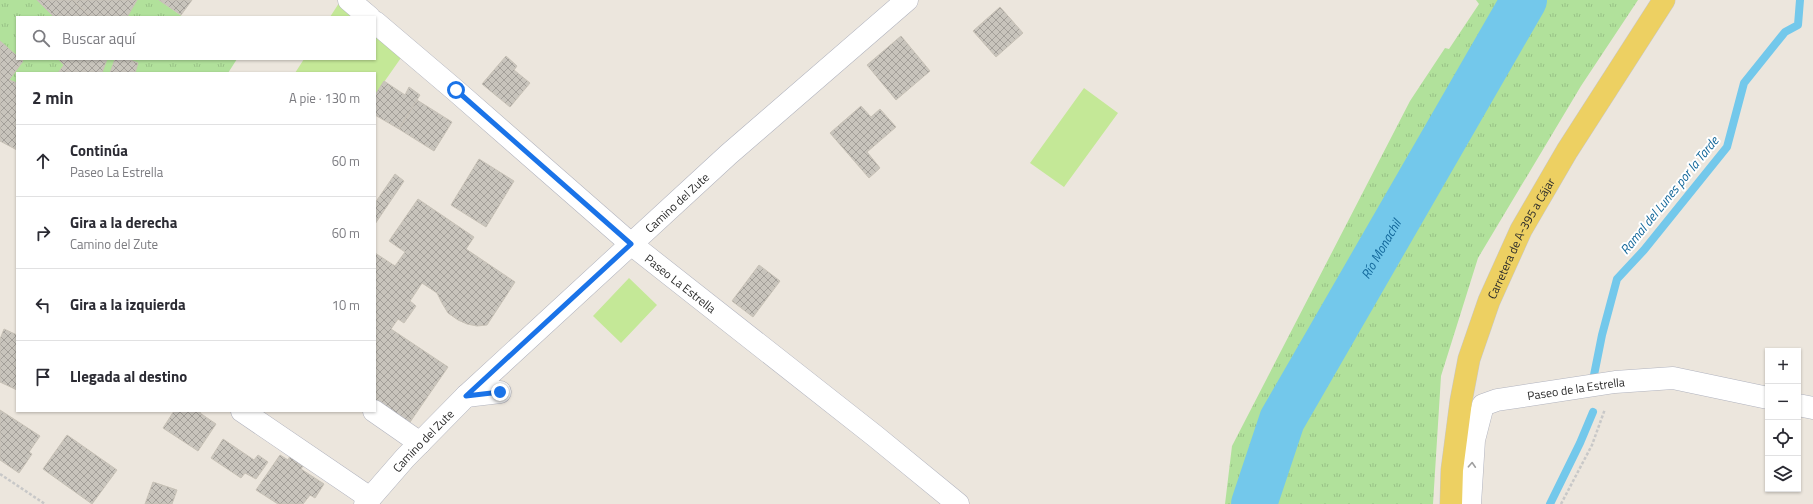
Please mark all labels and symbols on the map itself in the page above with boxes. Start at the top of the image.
route start [447,81,465,99]
water label: Ramal del Lunes por la Tarde [1615,131,1724,258]
street label: Camino del Zute [640,168,713,237]
street label: Carretera de A-395 a Cájar [1482,174,1559,302]
water label: Río Monachil [1355,213,1407,283]
street label: Paseo La Estrella [641,249,720,317]
street label: Paseo de la Estrella [1526,372,1625,405]
route end [491,383,509,401]
street label: Camino del Zute [388,404,458,476]
one-way arrow [1468,462,1477,468]

